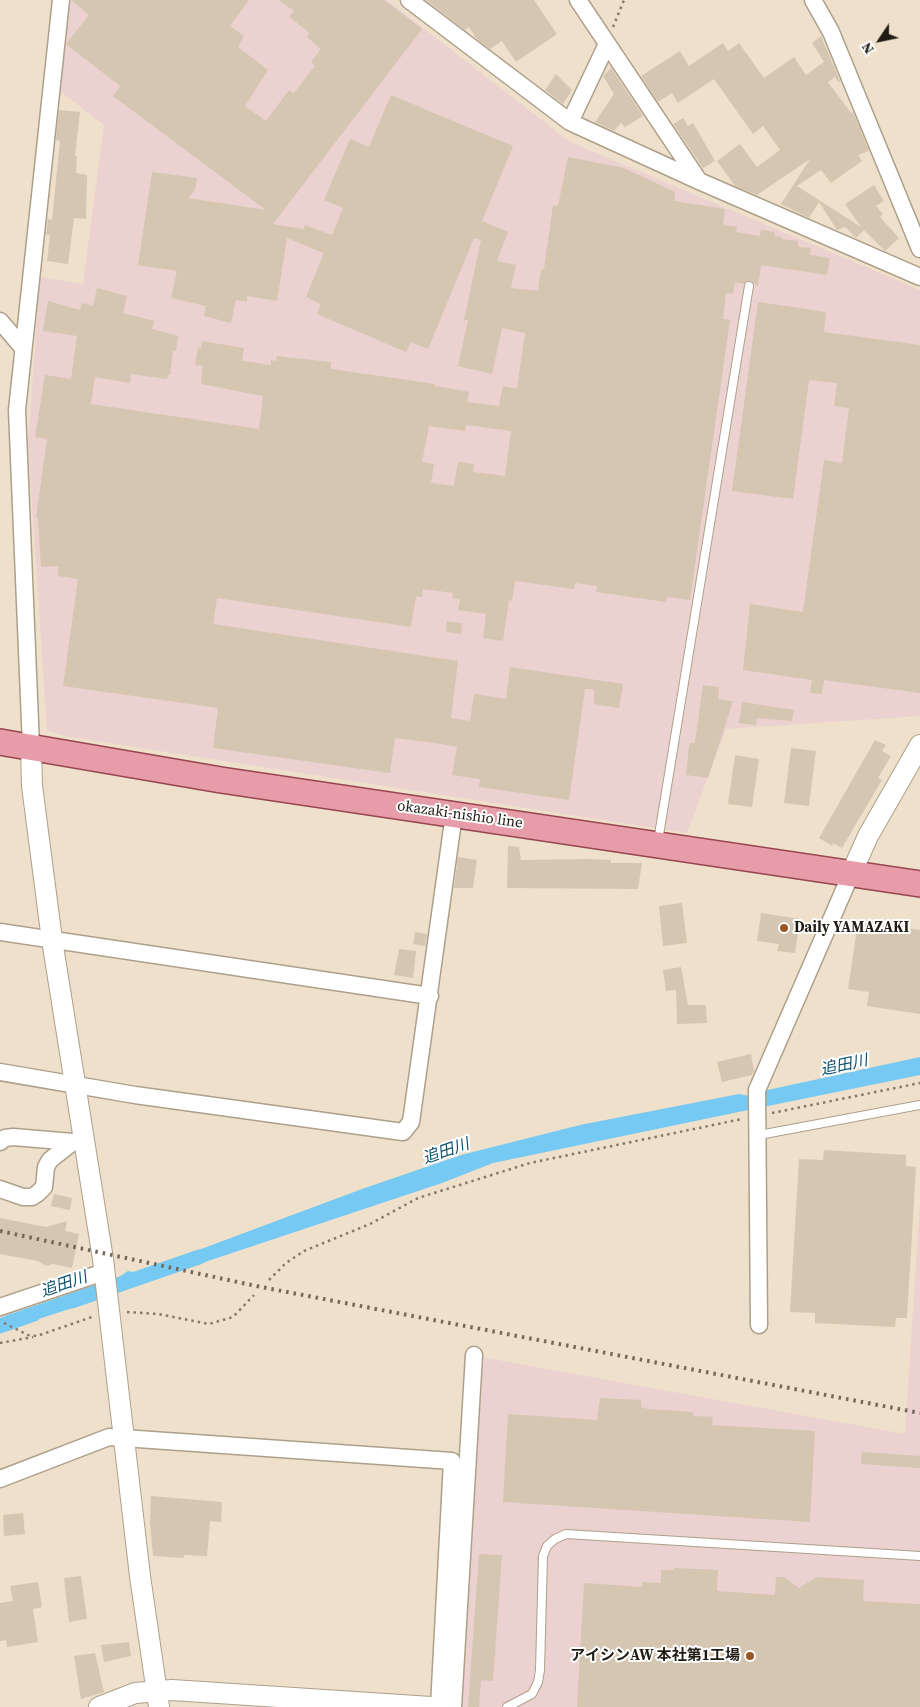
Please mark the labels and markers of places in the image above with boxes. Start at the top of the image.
place label: Daily YAMAZAKI [794,919,909,937]
marker: Daily YAMAZAKI [778,922,790,934]
place label: アイシンAW 本社第1工場 [570,1647,740,1665]
marker: アイシンAW 本社第1工場 [744,1650,756,1662]

